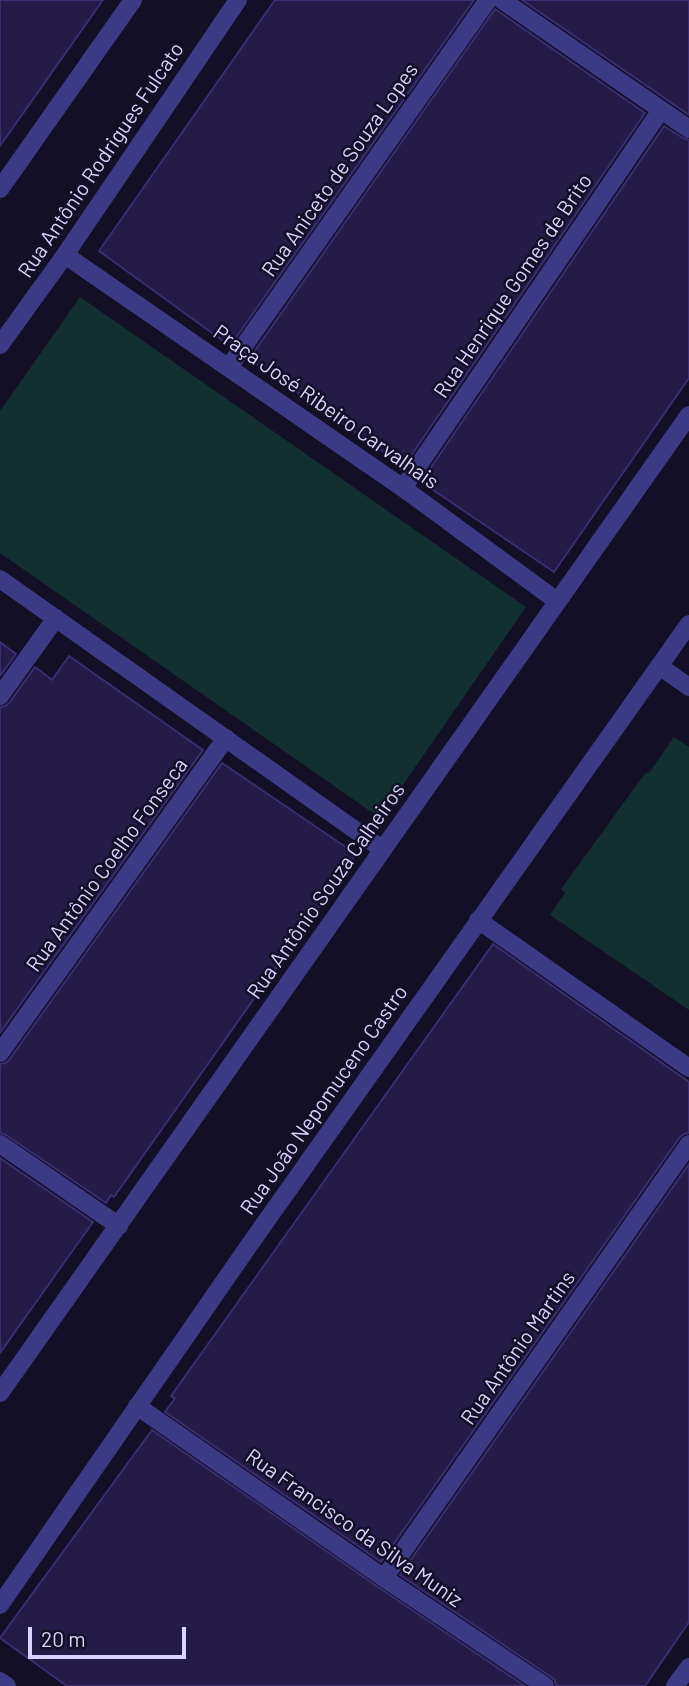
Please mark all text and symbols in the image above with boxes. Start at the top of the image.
street label: Rua Antônio Rodrigues Fulcato [13,37,189,283]
street label: Rua Aniceto de Souza Lopes [256,58,424,282]
street label: Rua Henrique Gomes de Brito [428,169,598,403]
street label: Praça José Ribeiro Carvalhais [208,319,444,495]
street label: Rua Antônio Coelho Fonseca [21,753,193,977]
street label: Rua Antônio Souza Calheiros [242,778,410,1004]
street label: Rua João Nepomuceno Castro [235,980,413,1220]
street label: Rua Antônio Martins [455,1266,581,1430]
street label: Rua Francisco da Silva Muniz [241,1443,467,1613]
scale bar [32,1612,189,1656]
text: 20 m [41,1626,86,1651]

